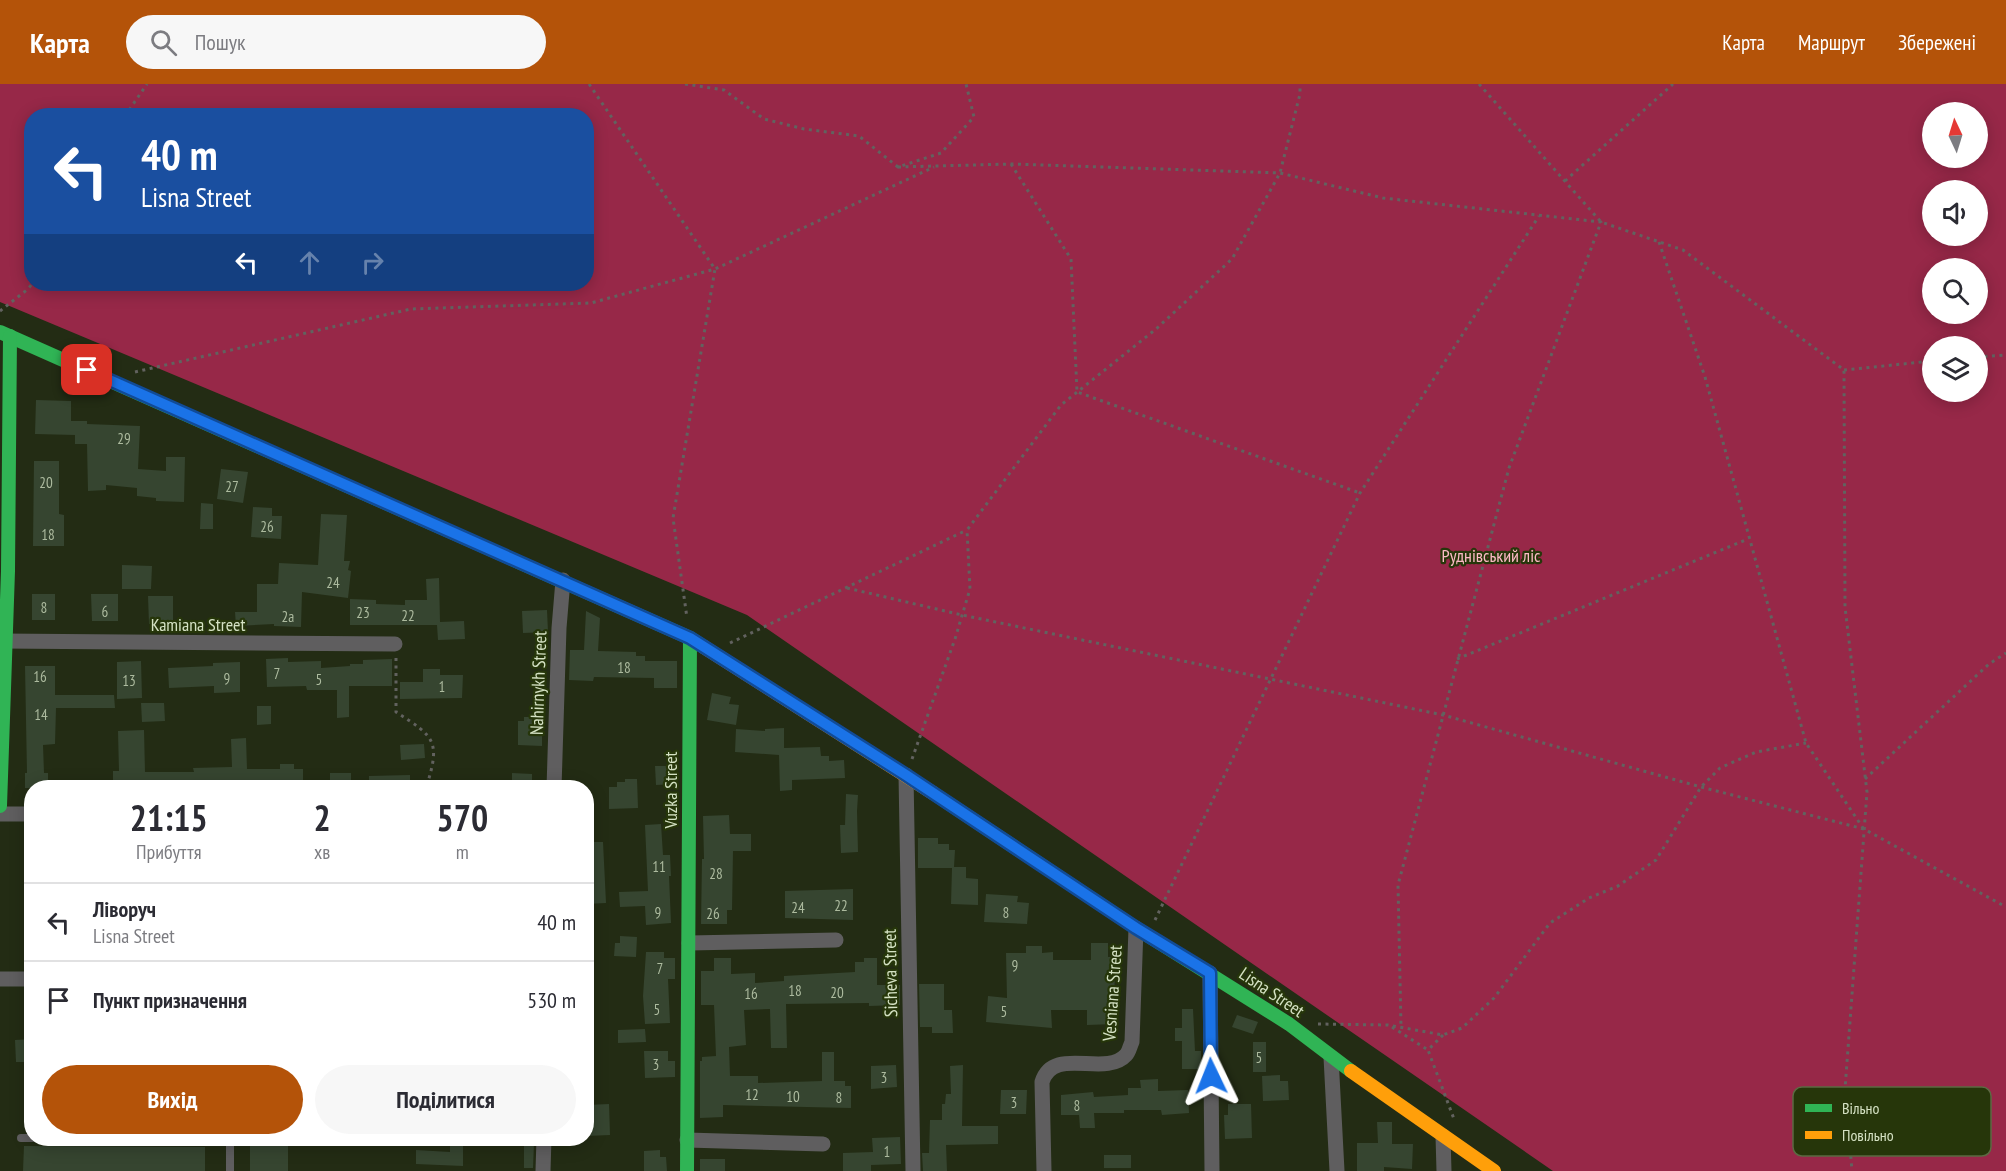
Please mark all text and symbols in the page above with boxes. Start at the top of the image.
search box [126,15,546,69]
text: Карта [30,24,90,61]
icon: search [147,26,180,59]
text: Пошук [195,28,246,56]
text: Карта [1722,29,1765,56]
text: Маршрут [1798,29,1865,56]
text: Збережені [1898,29,1976,56]
north arrow [1922,102,1988,168]
map controls [1922,102,1988,402]
text: 40 m [141,127,218,182]
icon: left [42,132,120,210]
text: Lisna Street [141,180,251,214]
button: sound [1922,180,1988,246]
icon: left [230,246,263,279]
icon: ahead [293,246,326,279]
icon: right [356,246,389,279]
button: search [1922,258,1988,324]
button: layers [1922,336,1988,402]
pin [61,344,112,395]
icon: arrive [70,353,103,386]
house number: 29 [117,429,131,448]
house number: 20 [39,473,53,492]
house number: 27 [225,477,239,496]
house number: 26 [260,517,274,536]
house number: 18 [41,525,55,544]
park label: Руднівський ліс [1442,544,1541,567]
house number: 24 [326,573,340,592]
house number: 8 [41,598,47,617]
house number: 6 [102,602,109,621]
house number: 23 [356,603,370,622]
house number: 22 [401,606,415,625]
house number: 2а [282,607,294,626]
street label: Kamiana Street [151,613,245,636]
street label: Nahirnykh Street [525,630,551,736]
house number: 18 [617,658,631,677]
house number: 7 [274,664,280,683]
house number: 16 [33,667,47,686]
house number: 9 [224,669,230,688]
house number: 5 [316,670,322,689]
house number: 13 [122,671,136,690]
house number: 1 [439,677,445,696]
house number: 14 [34,705,48,724]
street label: Vuzka Street [659,751,682,830]
text: 21:15 [130,794,208,841]
text: 2 [314,794,331,841]
text: 570 [437,794,488,841]
text: Прибуття [136,839,201,865]
text: хв [314,839,330,865]
text: m [456,839,469,865]
house number: 11 [652,857,666,876]
house number: 28 [709,864,723,883]
text: Ліворуч [93,895,156,923]
house number: 22 [834,896,848,915]
house number: 24 [791,898,805,917]
house number: 9 [655,903,661,922]
house number: 8 [1003,903,1009,922]
house number: 26 [706,904,720,923]
icon: left [42,906,75,939]
text: 40 m [537,908,576,936]
text: Lisna Street [93,923,175,949]
street label: Sicheva Street [878,929,902,1017]
street label: Vesniana Street [1097,944,1127,1043]
house number: 9 [1012,956,1018,975]
house number: 7 [657,959,663,978]
street label: Lisna Street [1235,962,1309,1022]
house number: 18 [788,981,802,1000]
house number: 20 [830,983,844,1002]
icon: arrive [42,984,75,1017]
house number: 16 [744,984,758,1003]
text: Пункт призначення [93,986,247,1014]
text: 530 m [527,986,576,1014]
house number: 5 [654,1000,660,1019]
house number: 5 [1001,1002,1007,1021]
position arrow [1179,1044,1243,1108]
house number: 5 [1256,1048,1262,1067]
house number: 3 [653,1055,659,1074]
button: Вихід [42,1065,303,1134]
button: Поділитися [315,1065,576,1134]
house number: 3 [881,1068,887,1087]
house number: 12 [745,1085,759,1104]
house number: 10 [786,1087,800,1106]
legend [1793,1087,1991,1156]
house number: 8 [836,1088,842,1107]
house number: 3 [1011,1093,1017,1112]
house number: 8 [1074,1096,1080,1115]
text: Вільно [1842,1098,1879,1118]
text: Повільно [1842,1125,1894,1145]
house number: 1 [884,1142,890,1161]

